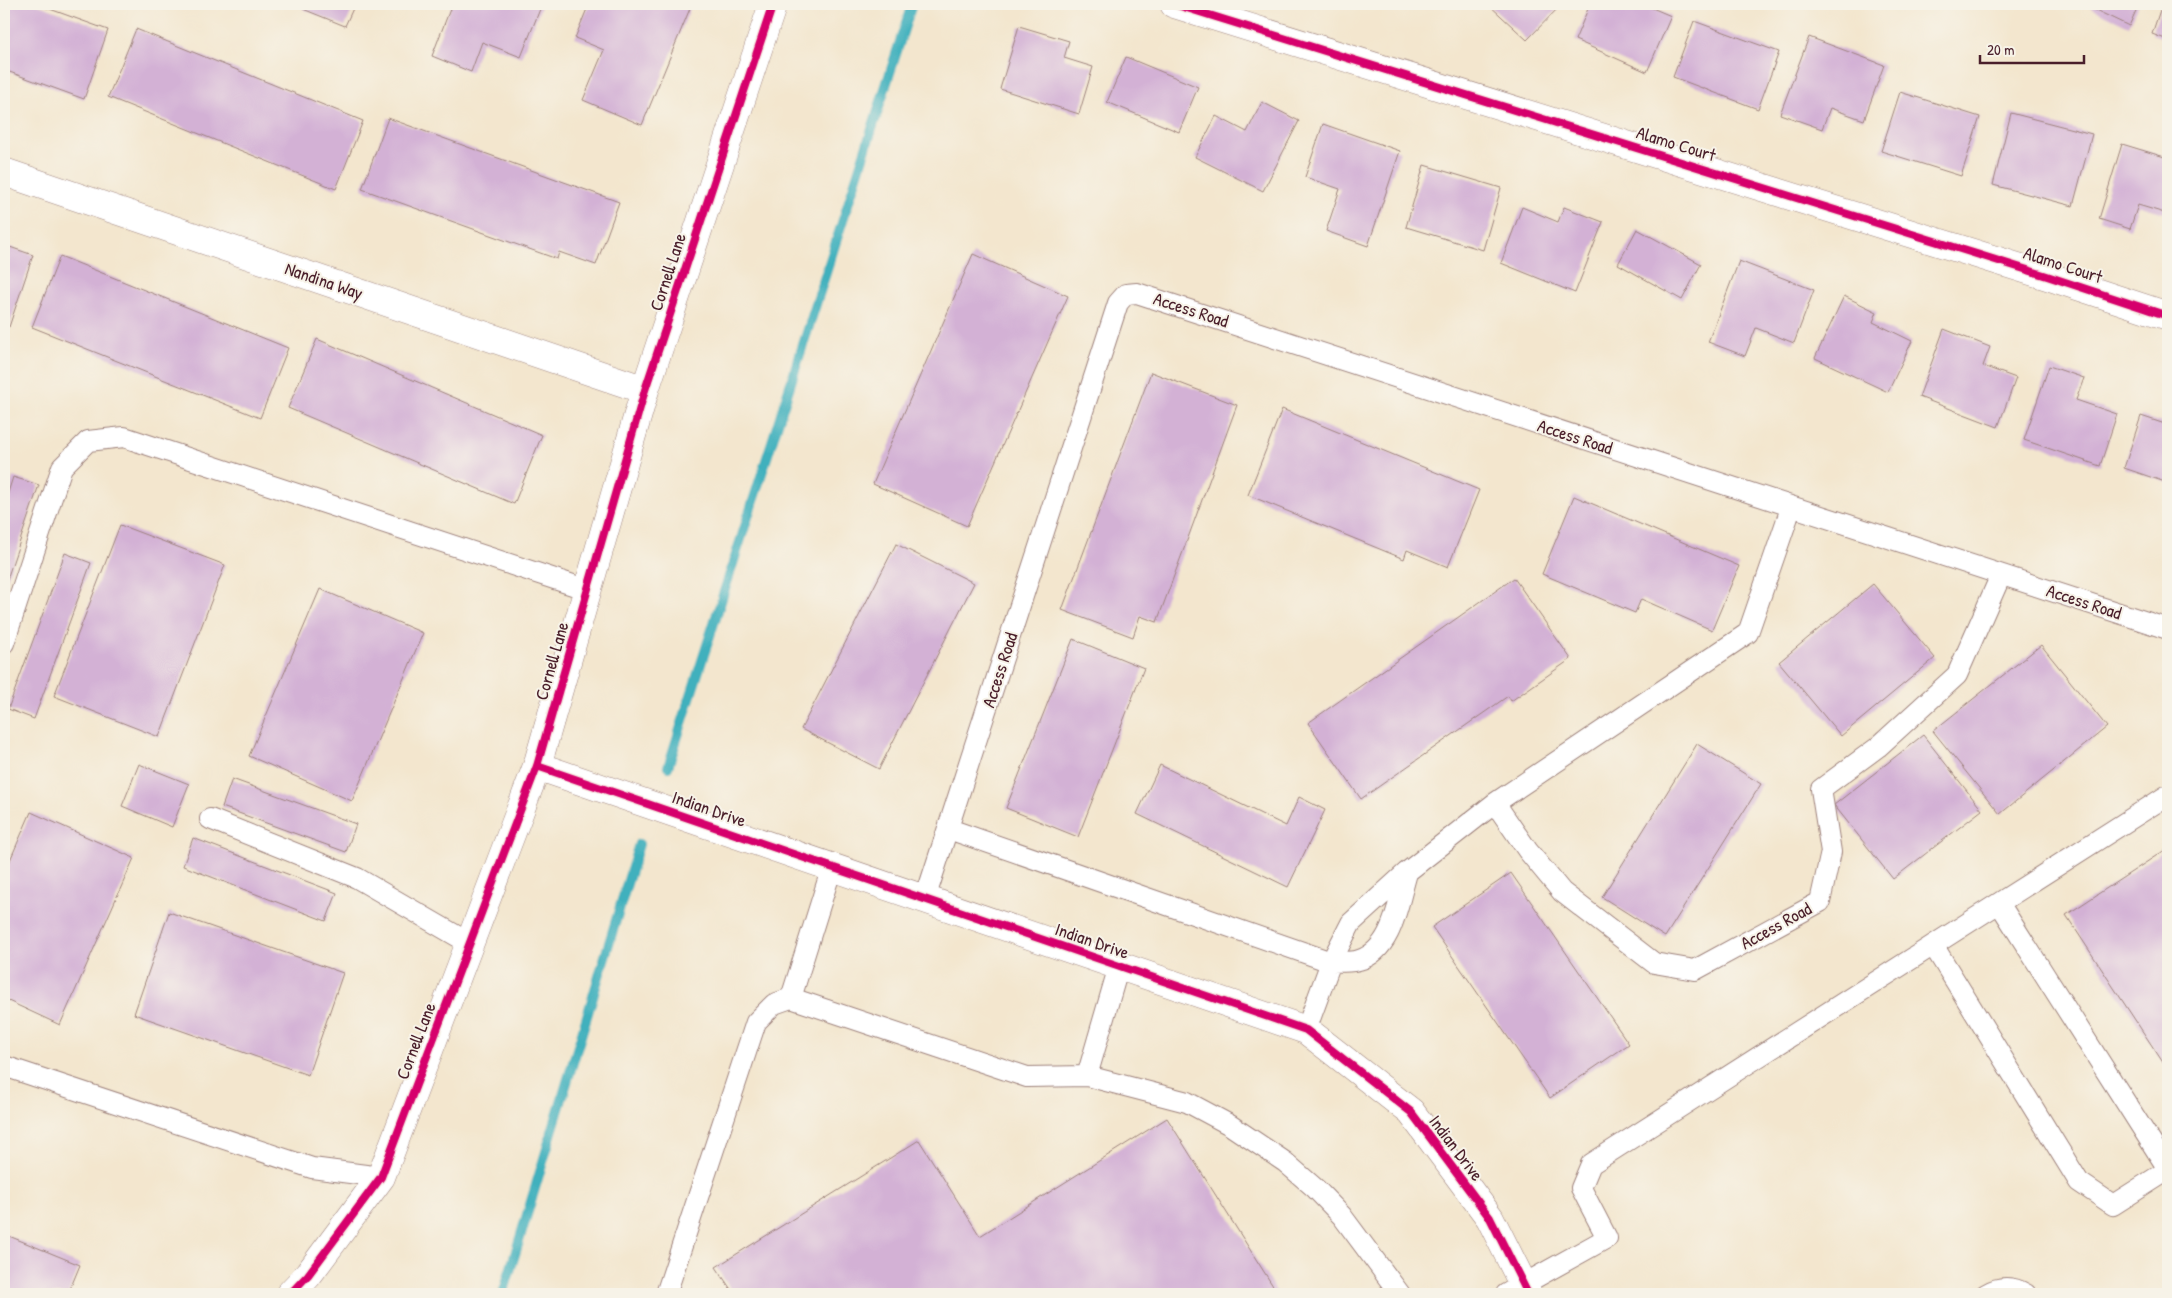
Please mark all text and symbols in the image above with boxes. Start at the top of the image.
scale bar [1980,32,2083,64]
text: 20 m [1987,39,2014,60]
street label: Alamo Court [1633,120,1720,168]
street label: Cornell Lane [643,230,692,314]
street label: Alamo Court [2020,240,2107,289]
street label: Nandina Way [282,256,367,306]
street label: Access Road [1150,286,1232,333]
street label: Access Road [1534,413,1616,460]
street label: Access Road [2043,578,2125,625]
street label: Cornell Lane [528,619,575,703]
street label: Access Road [976,629,1023,711]
street label: Indian Drive [669,784,749,833]
street label: Access Road [1736,896,1816,955]
street label: Indian Drive [1052,916,1132,965]
street label: Cornell Lane [389,999,442,1083]
street label: Indian Drive [1423,1110,1489,1186]

